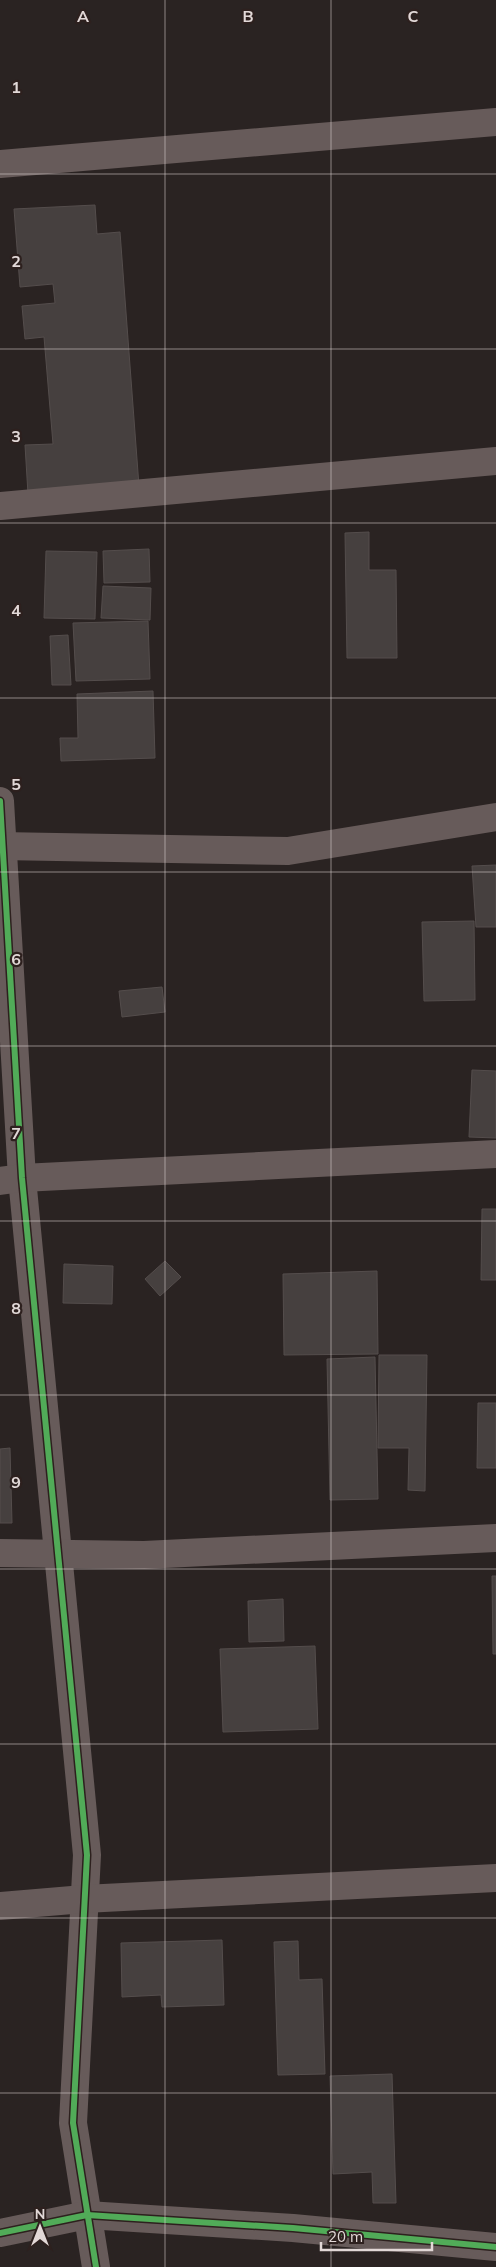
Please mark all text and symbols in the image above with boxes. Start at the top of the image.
text: A [77,6,89,26]
text: B [242,6,254,26]
text: C [408,6,419,26]
text: 1 [11,77,21,97]
text: 2 [11,251,21,271]
text: 3 [11,426,21,446]
text: 4 [11,600,21,620]
text: 5 [11,774,21,794]
text: 6 [11,949,21,969]
text: 7 [11,1123,21,1143]
text: 8 [11,1298,21,1318]
text: 9 [11,1472,21,1492]
north arrow [15,2202,65,2252]
text: N [35,2205,45,2223]
scale bar [321,2220,432,2252]
text: 20 m [328,2227,363,2246]

